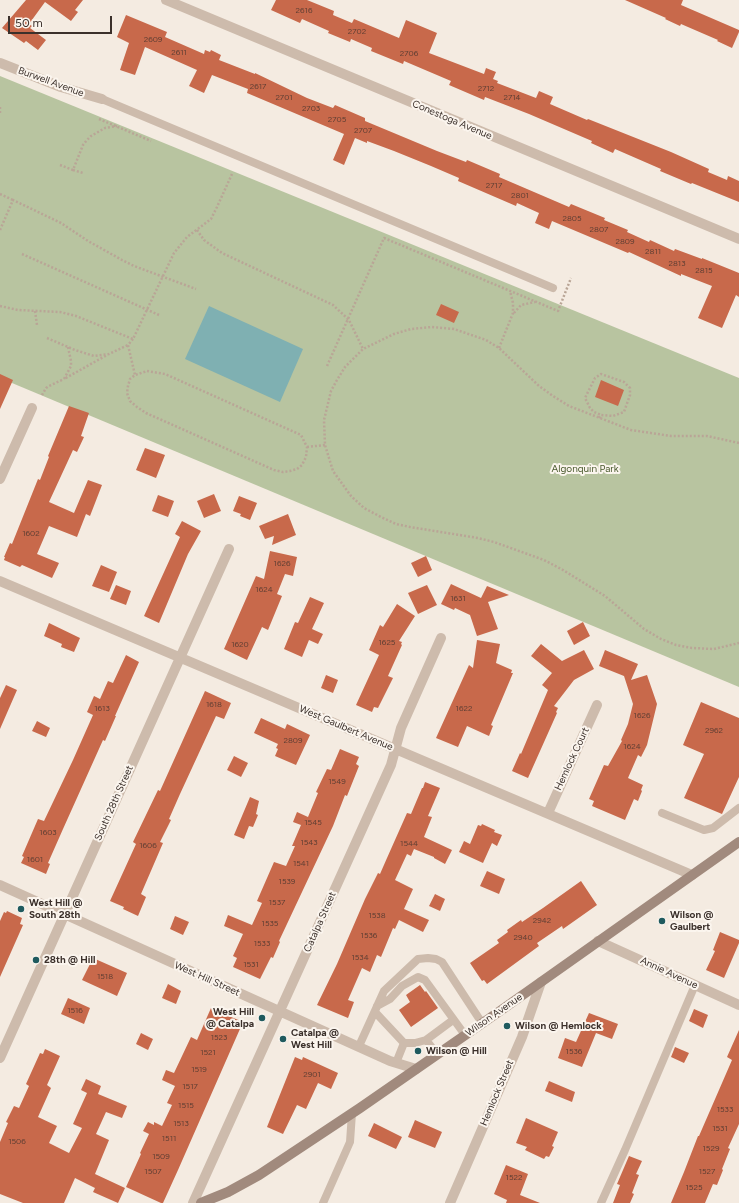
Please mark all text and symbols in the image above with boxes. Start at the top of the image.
house number: 2616 [296,6,312,16]
scale bar [10,8,114,34]
text: 50 m [15,16,43,30]
house number: 2702 [348,27,366,37]
house number: 2609 [144,35,162,45]
house number: 2611 [171,48,187,58]
house number: 2706 [400,49,418,59]
street label: Burwell Avenue [17,65,85,99]
house number: 2617 [250,82,266,92]
house number: 2712 [478,84,494,94]
house number: 2701 [275,93,293,103]
house number: 2714 [503,93,521,103]
street label: Conestoga Avenue [410,98,494,142]
house number: 2703 [302,104,320,114]
house number: 2705 [328,115,346,125]
house number: 2707 [354,126,372,136]
house number: 2717 [486,181,502,191]
house number: 2801 [511,191,529,201]
house number: 2805 [562,214,582,224]
house number: 2807 [590,225,608,235]
house number: 2809 [615,237,635,247]
house number: 2811 [645,247,661,257]
house number: 2813 [668,259,686,269]
house number: 2815 [695,266,713,276]
park label: Algonquin Park [552,463,618,475]
house number: 1602 [22,529,40,539]
house number: 1626 [274,559,290,569]
house number: 1624 [255,585,273,595]
house number: 1631 [450,594,466,604]
house number: 1625 [379,638,395,648]
house number: 1620 [231,640,249,650]
house number: 1618 [206,700,222,710]
street label: West Gaulbert Avenue [297,703,395,753]
house number: 1613 [94,704,110,714]
house number: 1622 [456,704,472,714]
house number: 1626 [634,711,650,721]
street label: Hemlock Court [552,726,592,792]
house number: 2962 [705,726,723,736]
house number: 2809 [283,736,303,746]
house number: 1624 [623,742,641,752]
street label: South 28th Street [92,764,136,842]
house number: 1549 [328,777,346,787]
house number: 1545 [304,818,322,828]
house number: 1603 [39,828,57,838]
house number: 1543 [300,838,318,848]
house number: 1544 [400,839,418,849]
house number: 1606 [139,841,157,851]
house number: 1601 [27,855,43,865]
house number: 1541 [293,859,309,869]
house number: 1539 [279,877,295,887]
street label: Catalpa Street [301,890,339,954]
place label: West Hill @ South 28th [29,897,82,920]
house number: 1537 [269,898,285,908]
marker: West Hill @ South 28th [16,904,26,914]
place label: Wilson @ Gaulbert [670,909,713,932]
house number: 1538 [368,911,386,921]
house number: 2942 [533,916,551,926]
marker: Wilson @ Gaulbert [657,916,667,926]
house number: 1535 [262,919,278,929]
house number: 1536 [361,931,377,941]
house number: 2940 [513,933,533,943]
house number: 1533 [254,939,270,949]
house number: 1534 [351,953,369,963]
place label: 28th @ Hill [44,954,95,966]
street label: Annie Avenue [638,954,700,992]
marker: 28th @ Hill [31,955,41,965]
street label: West Hill Street [172,959,242,999]
house number: 1531 [243,960,259,970]
house number: 1518 [97,972,113,982]
street label: Wilson Avenue [463,991,525,1039]
house number: 1516 [67,1006,83,1016]
place label: West Hill @ Catalpa [206,1006,254,1030]
marker: West Hill @ Catalpa [257,1013,267,1023]
place label: Wilson @ Hemlock [515,1020,602,1032]
marker: Wilson @ Hemlock [502,1021,512,1031]
place label: Catalpa @ West Hill [291,1027,339,1050]
house number: 1523 [211,1033,227,1043]
marker: Catalpa @ West Hill [278,1034,288,1044]
place label: Wilson @ Hill [426,1045,487,1057]
marker: Wilson @ Hill [413,1046,423,1056]
house number: 1536 [566,1047,582,1057]
house number: 1521 [200,1048,216,1058]
street label: Hemlock Street [478,1058,516,1128]
house number: 1519 [191,1065,207,1075]
house number: 2901 [303,1070,321,1080]
house number: 1517 [182,1082,198,1092]
house number: 1515 [178,1101,194,1111]
house number: 1533 [717,1105,733,1115]
house number: 1513 [173,1119,189,1129]
house number: 1531 [712,1124,728,1134]
house number: 1511 [162,1134,176,1144]
house number: 1506 [8,1137,26,1147]
house number: 1529 [703,1144,719,1154]
house number: 1509 [152,1152,170,1162]
house number: 1507 [144,1167,162,1177]
house number: 1527 [699,1167,715,1177]
house number: 1522 [506,1173,522,1183]
house number: 1525 [686,1183,702,1193]

